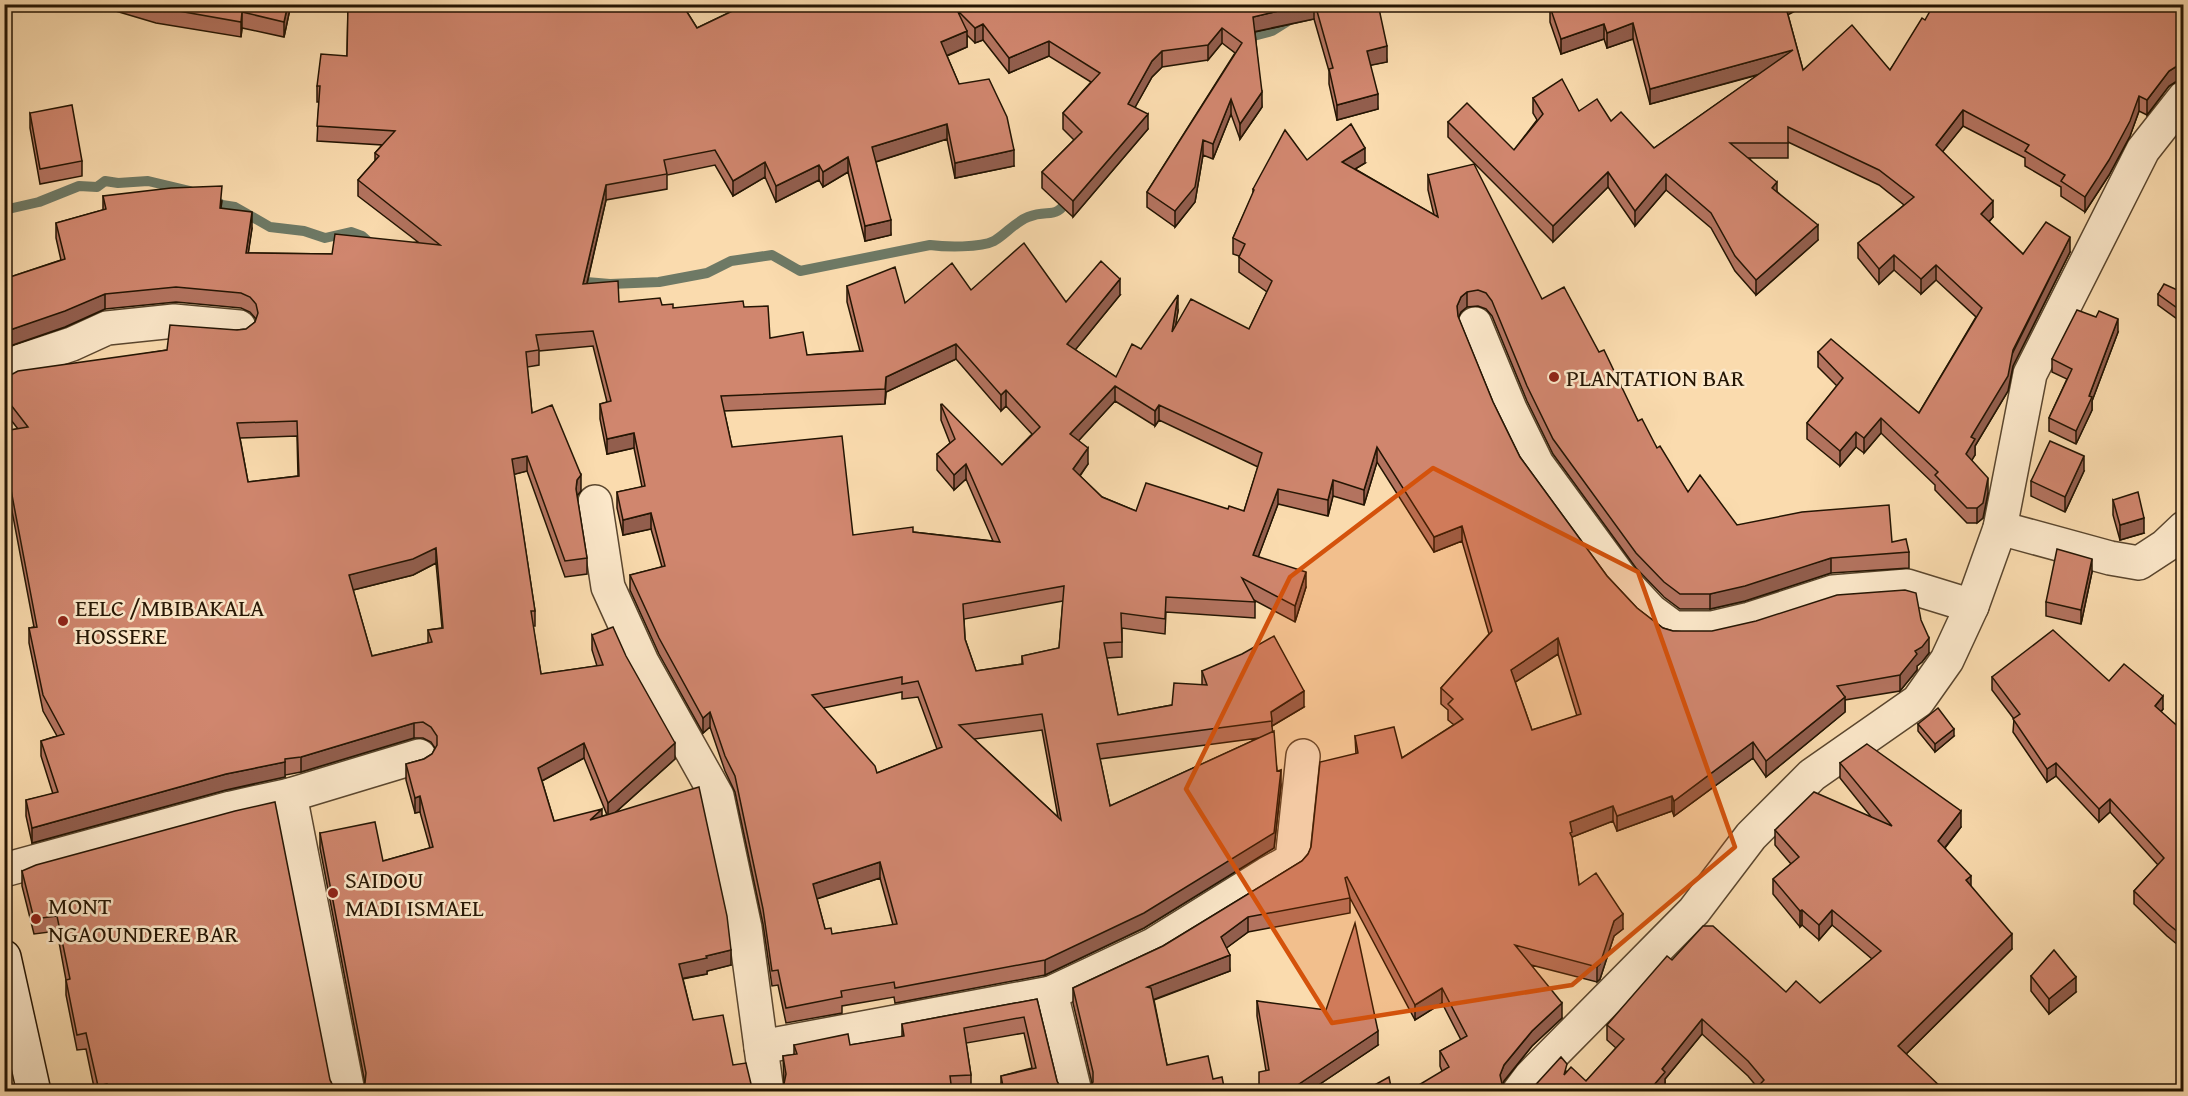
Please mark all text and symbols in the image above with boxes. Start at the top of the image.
place label: PLANTATION BAR [1566,360,1745,395]
marker: PLANTATION BAR [1547,370,1561,384]
place label: EELC /MBIBAKALA HOSSERE [75,590,265,653]
marker: EELC /MBIBAKALA HOSSERE [56,614,70,628]
place label: SAIDOU MADI ISMAEL [345,862,484,925]
marker: SAIDOU MADI ISMAEL [326,886,340,900]
place label: MONT NGAOUNDERE BAR [48,888,238,951]
marker: MONT NGAOUNDERE BAR [29,912,43,926]

